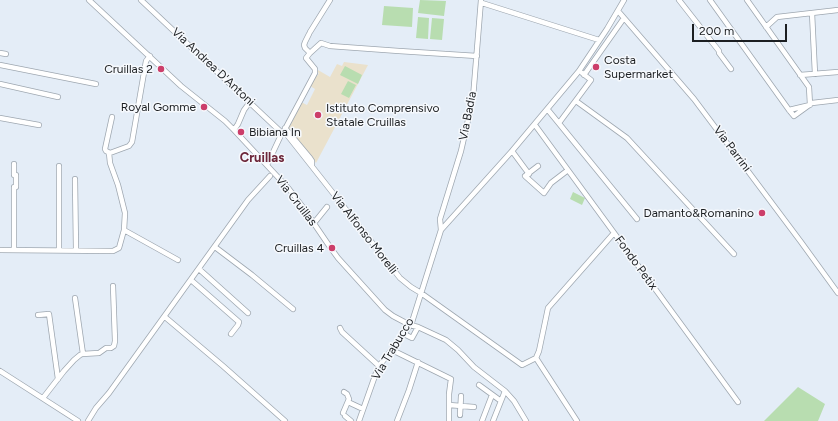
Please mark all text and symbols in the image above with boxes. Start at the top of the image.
scale bar [694,16,789,42]
text: 200 m [699,24,734,38]
street label: Via Andrea D'Antoni [169,25,257,109]
place label: Costa Supermarket [604,53,673,81]
place label: Cruillas 2 [104,62,153,76]
marker: Costa Supermarket [591,62,601,72]
marker: Cruillas 2 [156,64,166,74]
street label: Via Badia [456,90,480,142]
place label: Royal Gomme [121,100,196,114]
place label: Istituto Comprensivo Statale Cruillas [326,101,439,129]
marker: Royal Gomme [199,102,209,112]
marker: Istituto Comprensivo Statale Cruillas [313,110,323,120]
street label: Via Parrini [710,123,754,175]
place label: Bibiana In [249,125,301,139]
marker: Bibiana In [236,127,246,137]
district label: Cruillas [240,150,284,166]
street label: Via Cruillas [272,173,320,229]
street label: Via Alfonso Morelli [327,189,401,277]
place label: Damanto&Romanino [643,206,754,220]
marker: Damanto&Romanino [757,208,767,218]
street label: Fondo Petix [612,233,660,293]
place label: Cruillas 4 [274,241,324,255]
marker: Cruillas 4 [327,243,337,253]
street label: Via Trabucco [369,315,417,383]

